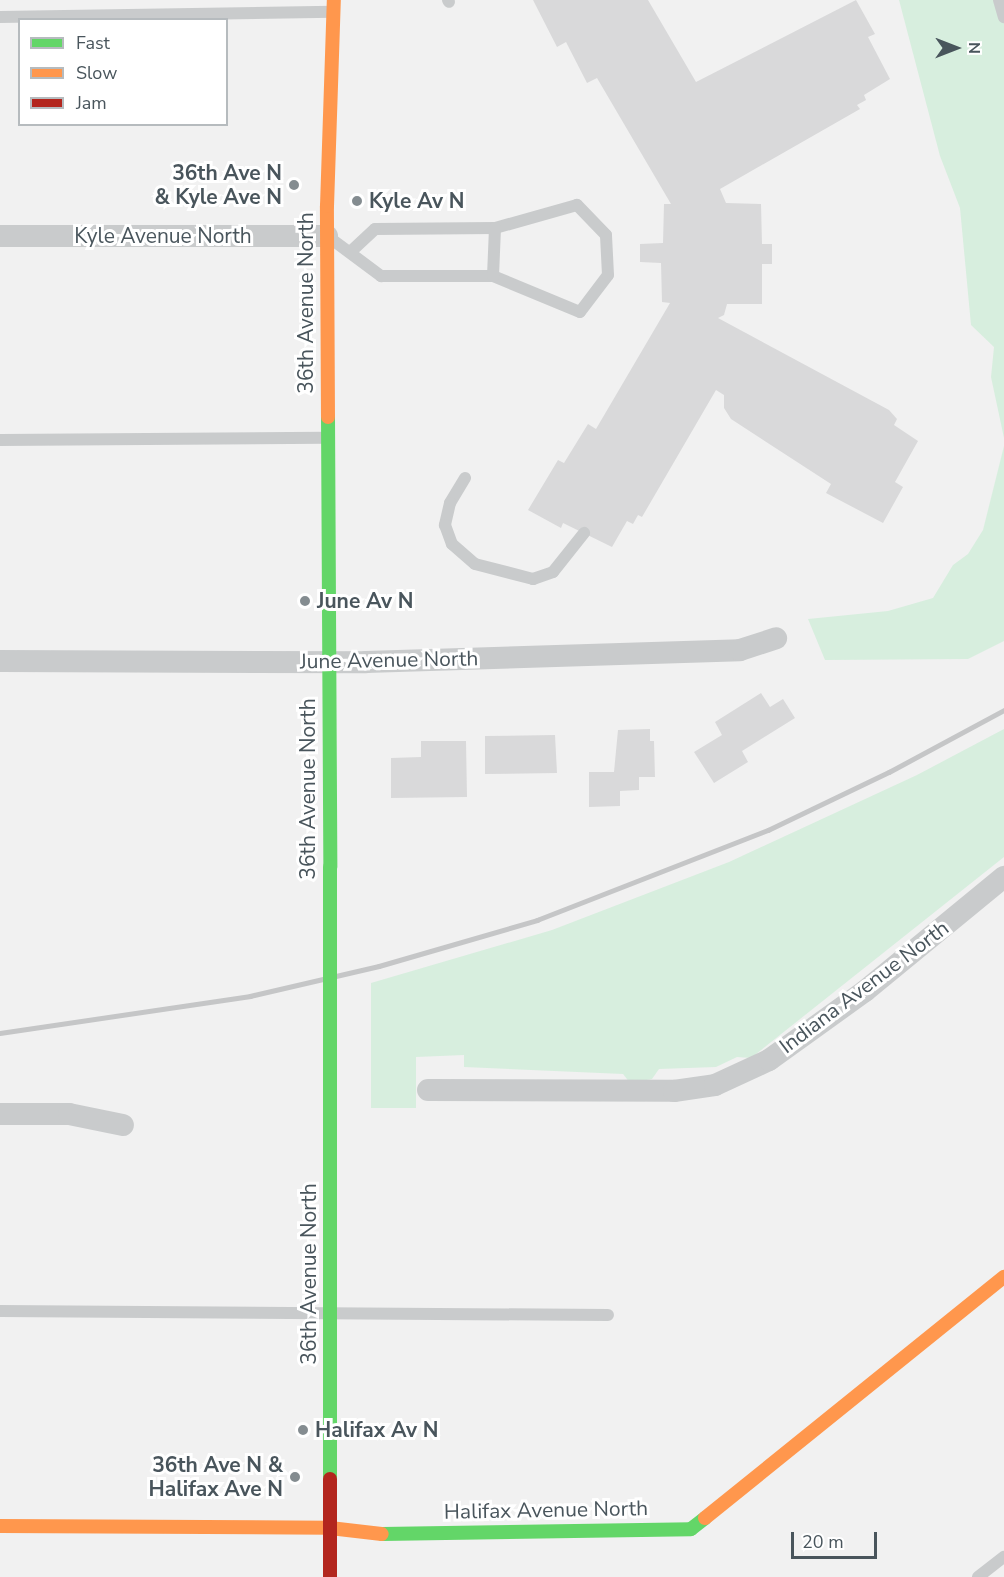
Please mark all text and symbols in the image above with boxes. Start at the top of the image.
legend [18,18,228,126]
north arrow [926,18,986,78]
text: Fast [76,31,110,55]
text: N [963,42,985,54]
text: Slow [76,61,117,85]
text: Jam [76,91,107,115]
place label: 36th Ave N & Kyle Ave N [154,160,282,210]
marker: 36th Ave N & Kyle Ave N [287,178,301,192]
place label: Kyle Av N [369,188,464,214]
marker: Kyle Av N [350,194,364,208]
street label: 36th Avenue North [293,212,319,394]
street label: Kyle Avenue North [74,223,252,249]
place label: June Av N [317,588,413,614]
marker: June Av N [298,594,312,608]
street label: June Avenue North [300,646,478,674]
street label: 36th Avenue North [295,698,321,880]
street label: Indiana Avenue North [774,915,954,1059]
street label: 36th Avenue North [296,1183,322,1365]
place label: Halifax Av N [315,1417,438,1443]
marker: Halifax Av N [296,1423,310,1437]
place label: 36th Ave N & Halifax Ave N [148,1452,283,1502]
marker: 36th Ave N & Halifax Ave N [288,1470,302,1484]
street label: Halifax Avenue North [444,1496,648,1524]
scale bar [794,1520,880,1558]
text: 20 m [802,1530,844,1554]

